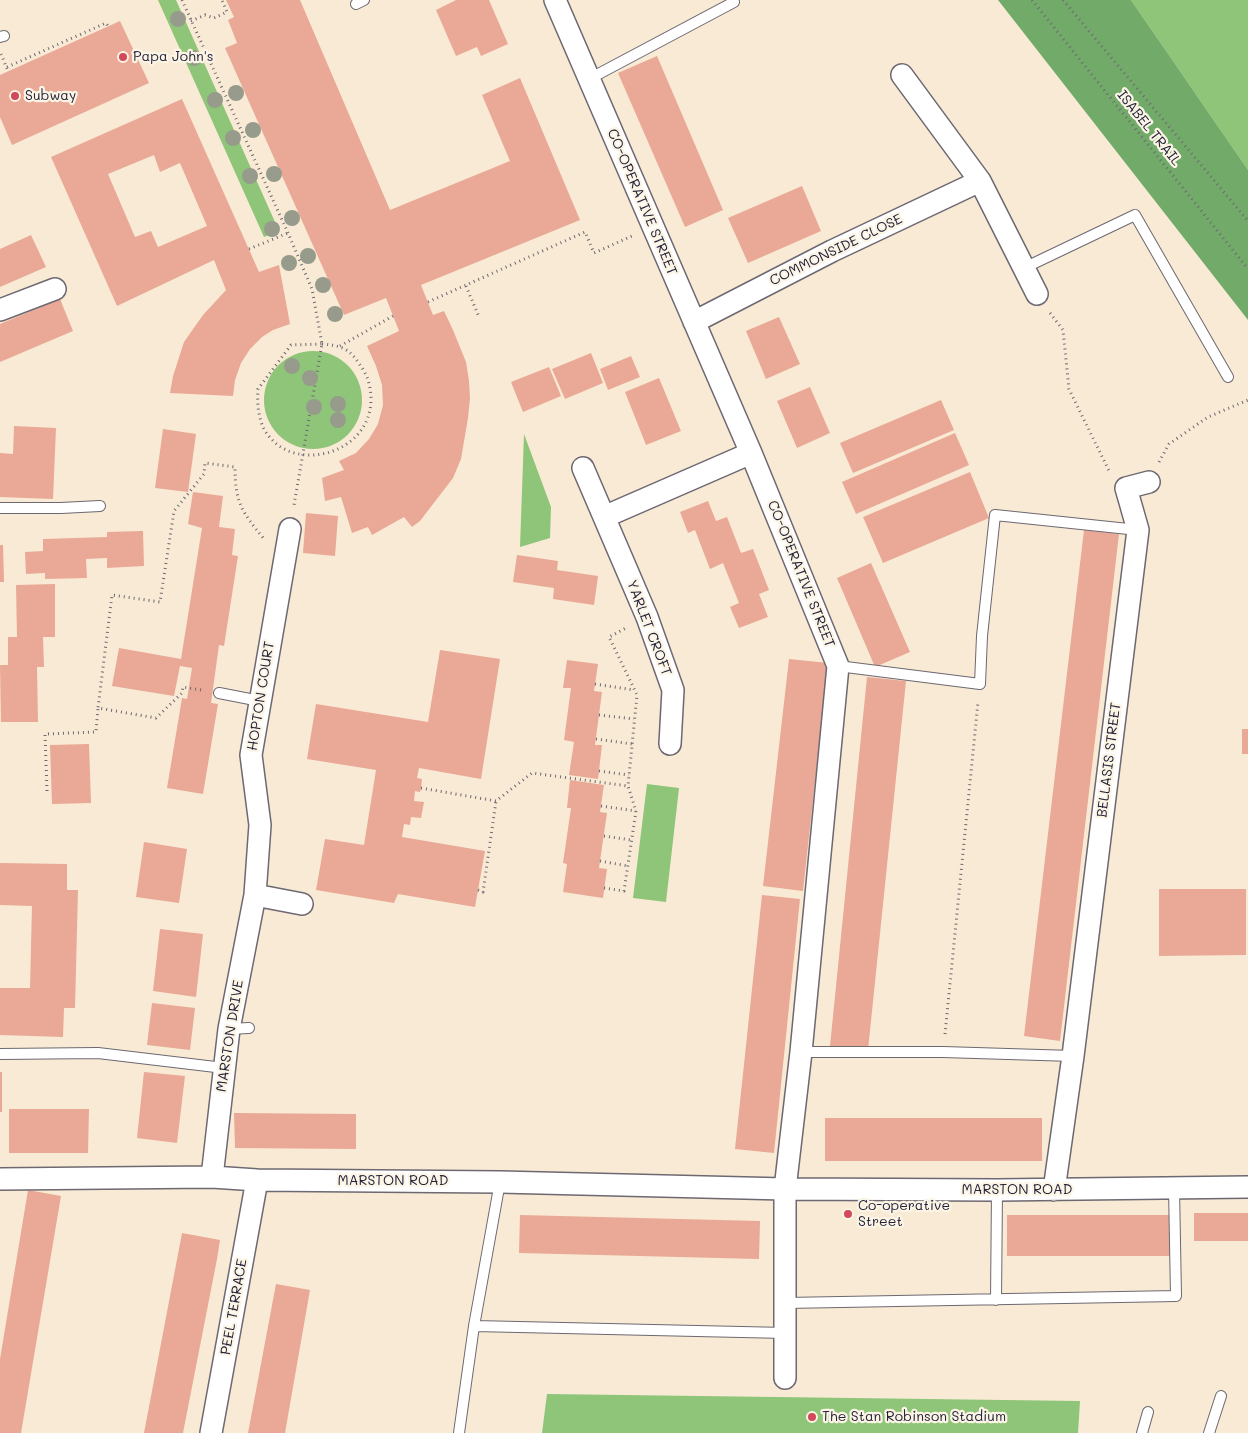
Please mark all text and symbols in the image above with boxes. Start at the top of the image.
place label: Papa John's [133,49,214,65]
marker: Papa John's [117,51,129,63]
street label: ISABEL TRAIL [1113,87,1185,169]
place label: Subway [25,88,76,104]
marker: Subway [9,90,21,102]
street label: CO-OPERATIVE STREET [604,126,680,278]
street label: COMMONSIDE CLOSE [767,211,905,289]
street label: CO-OPERATIVE STREET [764,498,838,650]
street label: YARLET CROFT [623,578,675,678]
street label: HOPTON COURT [244,640,278,752]
street label: BELLASIS STREET [1094,701,1124,819]
street label: MARSTON DRIVE [213,979,247,1093]
street label: MARSTON ROAD [338,1173,448,1189]
street label: MARSTON ROAD [962,1182,1072,1198]
place label: Co-operative Street [858,1198,950,1230]
marker: Co-operative Street [842,1208,854,1220]
street label: PEEL TERRACE [217,1258,251,1356]
place label: The Stan Robinson Stadium [822,1409,1006,1425]
marker: The Stan Robinson Stadium [806,1411,818,1423]

